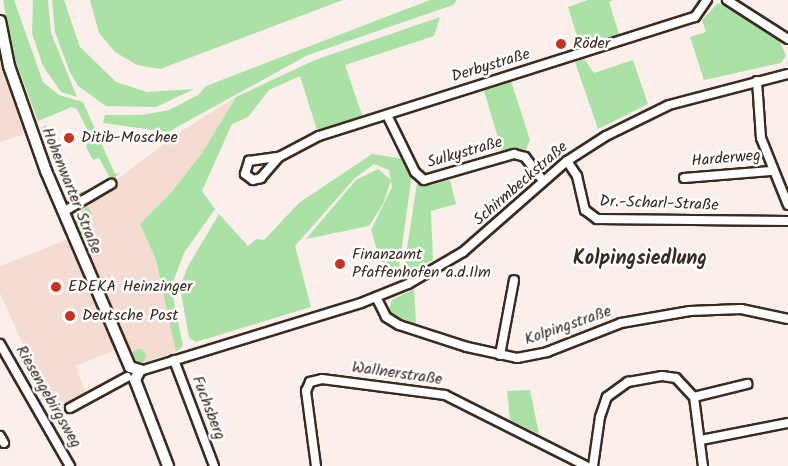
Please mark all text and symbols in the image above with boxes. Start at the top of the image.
place label: Röder [573,34,610,54]
marker: Röder [554,37,568,51]
street label: Derbystraße [449,45,533,87]
street label: Hohenwarter Straße [37,125,105,257]
place label: Ditib-Moschee [81,128,178,148]
marker: Ditib-Moschee [62,131,76,145]
street label: Sulkystraße [425,133,505,173]
street label: Schirmbeckstraße [470,138,572,230]
street label: Harderweg [691,146,761,172]
street label: Dr.-Scharl-Straße [599,192,719,216]
place label: Finanzamt Pfaffenhofen a.d.Ilm [352,245,491,283]
district label: Kolpingsiedlung [573,247,707,271]
marker: Finanzamt Pfaffenhofen a.d.Ilm [333,257,347,271]
place label: EDEKA Heinzinger [68,277,192,297]
marker: EDEKA Heinzinger [49,280,63,294]
street label: Kolpingstraße [522,302,614,350]
place label: Deutsche Post [82,306,178,326]
marker: Deutsche Post [63,309,77,323]
street label: Riesengebirgsweg [11,342,85,452]
street label: Wallnerstraße [350,358,444,390]
street label: Fuchsberg [187,373,229,443]

